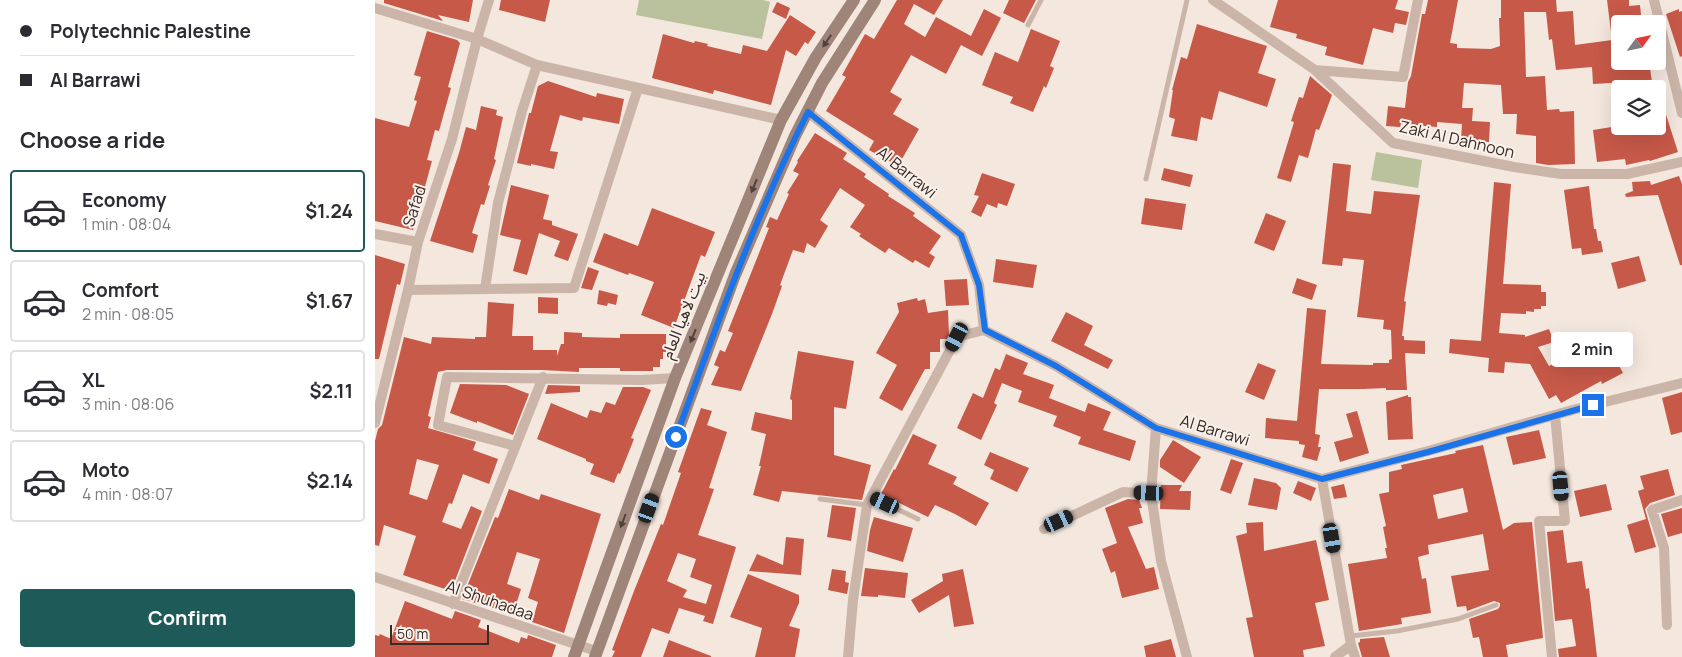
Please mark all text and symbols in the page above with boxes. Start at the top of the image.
north arrow [1611,15,1666,70]
map controls [1611,15,1666,135]
text: Polytechnic Palestine [50,18,251,44]
one-way arrow [822,34,832,47]
text: Al Barrawi [50,67,141,93]
button: layers [1611,80,1666,135]
street label: Zaki Al Dahnoon [1397,115,1517,163]
text: Choose a ride [20,125,165,155]
street label: Al Barrawi [872,141,942,203]
one-way arrow [750,179,758,193]
street label: Safad [397,182,431,230]
text: Economy [82,187,166,213]
icon: car [22,189,67,234]
text: $1.24 [305,198,353,224]
text: 1 min · 08:04 [82,213,171,235]
street label: بيت لاهيا العام [656,268,712,363]
text: Comfort [82,277,159,303]
icon: car [22,279,67,324]
text: $1.67 [306,288,353,314]
text: 2 min · 08:05 [82,303,174,325]
car [943,320,970,354]
one-way arrow [688,329,696,343]
callout: 2 min [1552,332,1634,368]
text: 2 min [1571,338,1613,360]
text: XL [82,367,105,393]
icon: car [22,369,67,414]
text: $2.11 [310,378,353,404]
text: 3 min · 08:06 [82,393,174,415]
route end [1582,394,1604,416]
street label: Al Barrawi [1178,409,1252,451]
route start [665,426,687,448]
text: Moto [82,457,129,483]
icon: car [22,459,67,504]
text: $2.14 [306,468,353,494]
car [1552,470,1569,502]
text: 4 min · 08:07 [82,483,173,505]
car [1133,485,1164,501]
car [868,490,901,516]
car [636,491,661,525]
car [1042,508,1075,534]
one-way arrow [619,514,627,529]
car [1322,522,1341,554]
street label: Al Shuhadaa [443,575,537,625]
button: Confirm [20,589,355,647]
scale bar [390,622,489,645]
text: 50 m [397,624,428,643]

